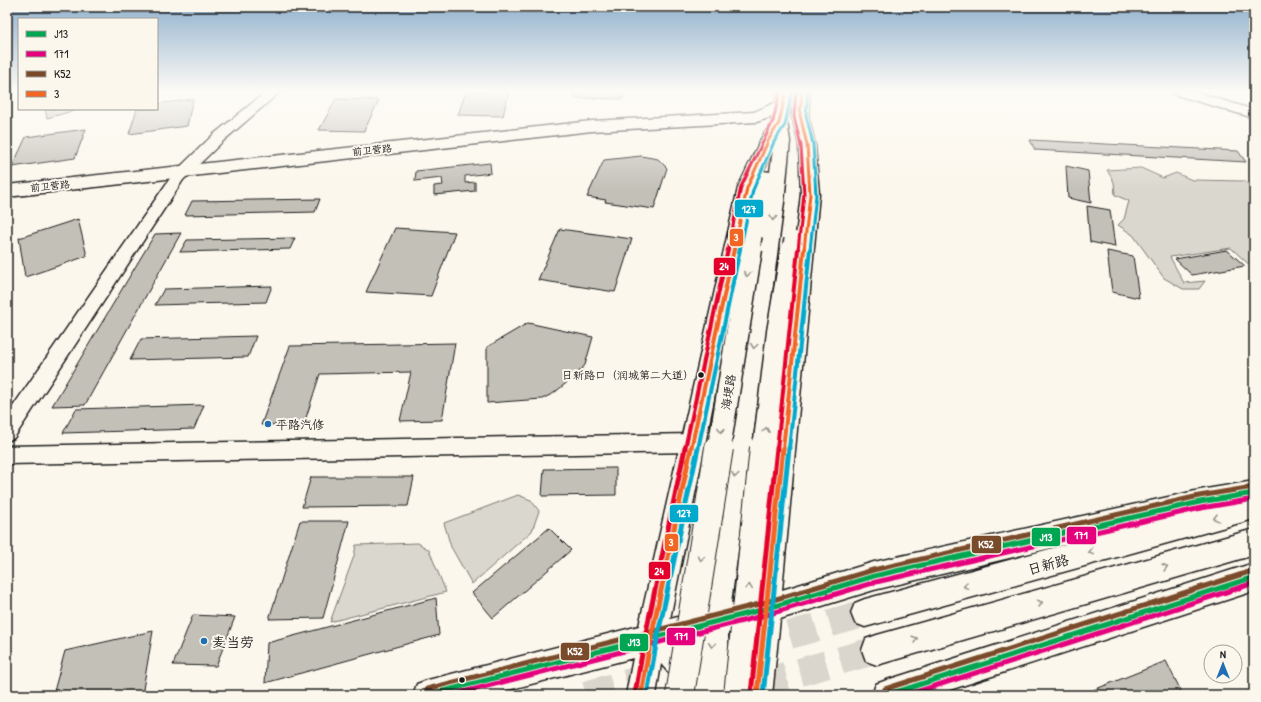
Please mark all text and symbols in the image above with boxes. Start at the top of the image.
legend [18,18,158,110]
text: J13 [54,25,68,42]
text: 171 [54,45,69,62]
text: K52 [54,65,71,82]
text: 3 [54,85,59,102]
street label: 前卫营路 [351,141,393,159]
street label: 前卫营路 [29,177,71,195]
line badge: 127 [734,199,764,218]
text: 127 [742,202,757,216]
one-way arrow [769,215,778,221]
line badge: 3 [729,228,744,247]
text: 3 [734,230,739,244]
line badge: 24 [713,257,736,276]
text: 24 [719,259,729,273]
one-way arrow [743,271,752,277]
one-way arrow [750,343,759,349]
place label: 日新路口（润城第二大道） [562,368,694,382]
marker: 日新路口（润城第二大道） [696,370,706,380]
street label: 海埂路 [717,373,739,411]
place label: 平路汽修 [276,416,324,433]
marker: 平路汽修 [263,419,273,429]
one-way arrow [717,427,726,433]
one-way arrow [761,427,770,433]
one-way arrow [731,472,740,478]
line badge: 127 [669,504,699,523]
text: 127 [677,506,692,520]
one-way arrow [1213,513,1220,521]
line badge: 171 [1066,526,1097,545]
line badge: J13 [1031,527,1061,547]
text: 171 [1074,528,1088,542]
text: J13 [1040,530,1053,544]
line badge: 3 [664,533,679,552]
text: 3 [669,535,674,549]
line badge: K52 [971,535,1002,554]
text: K52 [978,537,995,551]
one-way arrow [1088,547,1095,556]
street label: 日新路 [1025,549,1071,579]
one-way arrow [697,555,706,561]
line badge: 24 [648,561,671,580]
one-way arrow [1161,563,1168,572]
text: 24 [654,564,664,578]
one-way arrow [962,581,969,590]
one-way arrow [744,584,753,590]
one-way arrow [1036,599,1043,608]
line badge: 171 [666,627,696,646]
text: 171 [674,629,688,643]
place label: 麦当劳 [212,632,254,651]
line badge: J13 [619,633,649,652]
text: J13 [628,635,641,649]
one-way arrow [911,635,918,644]
marker: 麦当劳 [199,636,209,646]
line badge: K52 [560,642,590,661]
one-way arrow [708,642,717,648]
text: K52 [567,644,584,658]
north arrow [1203,644,1243,684]
text: N [1220,647,1226,661]
unlabelled marker [457,675,467,685]

